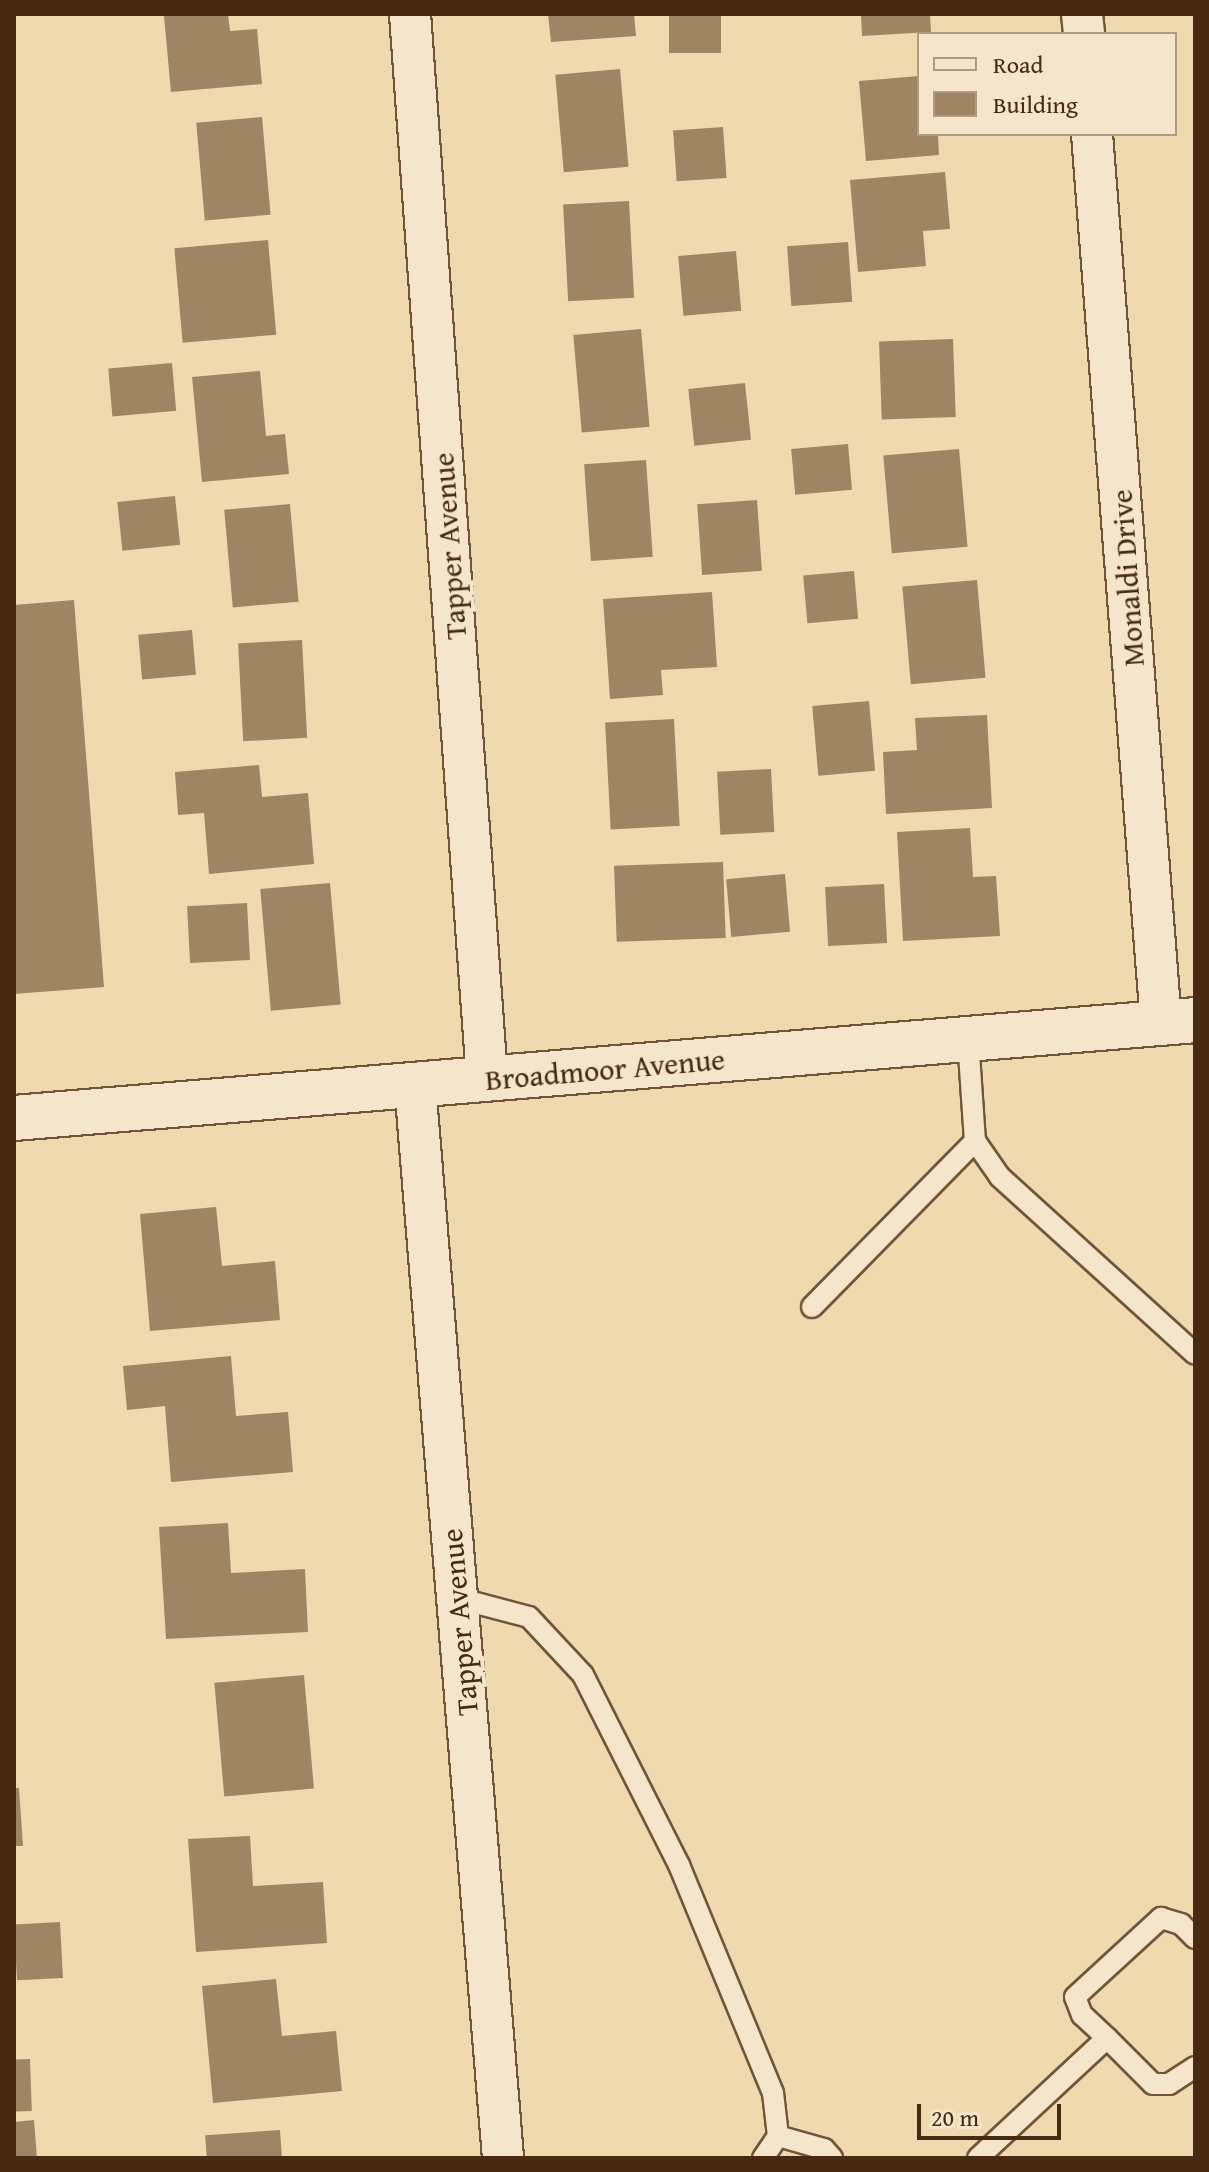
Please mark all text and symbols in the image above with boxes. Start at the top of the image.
legend [917,32,1177,136]
text: Road [993,47,1043,82]
text: Building [993,87,1078,122]
street label: Tapper Avenue [425,451,473,641]
street label: Monaldi Drive [1103,488,1151,668]
street label: Broadmoor Avenue [484,1041,726,1097]
street label: Tapper Avenue [433,1527,485,1717]
scale bar [921,2088,1065,2138]
text: 20 m [931,2100,979,2135]

